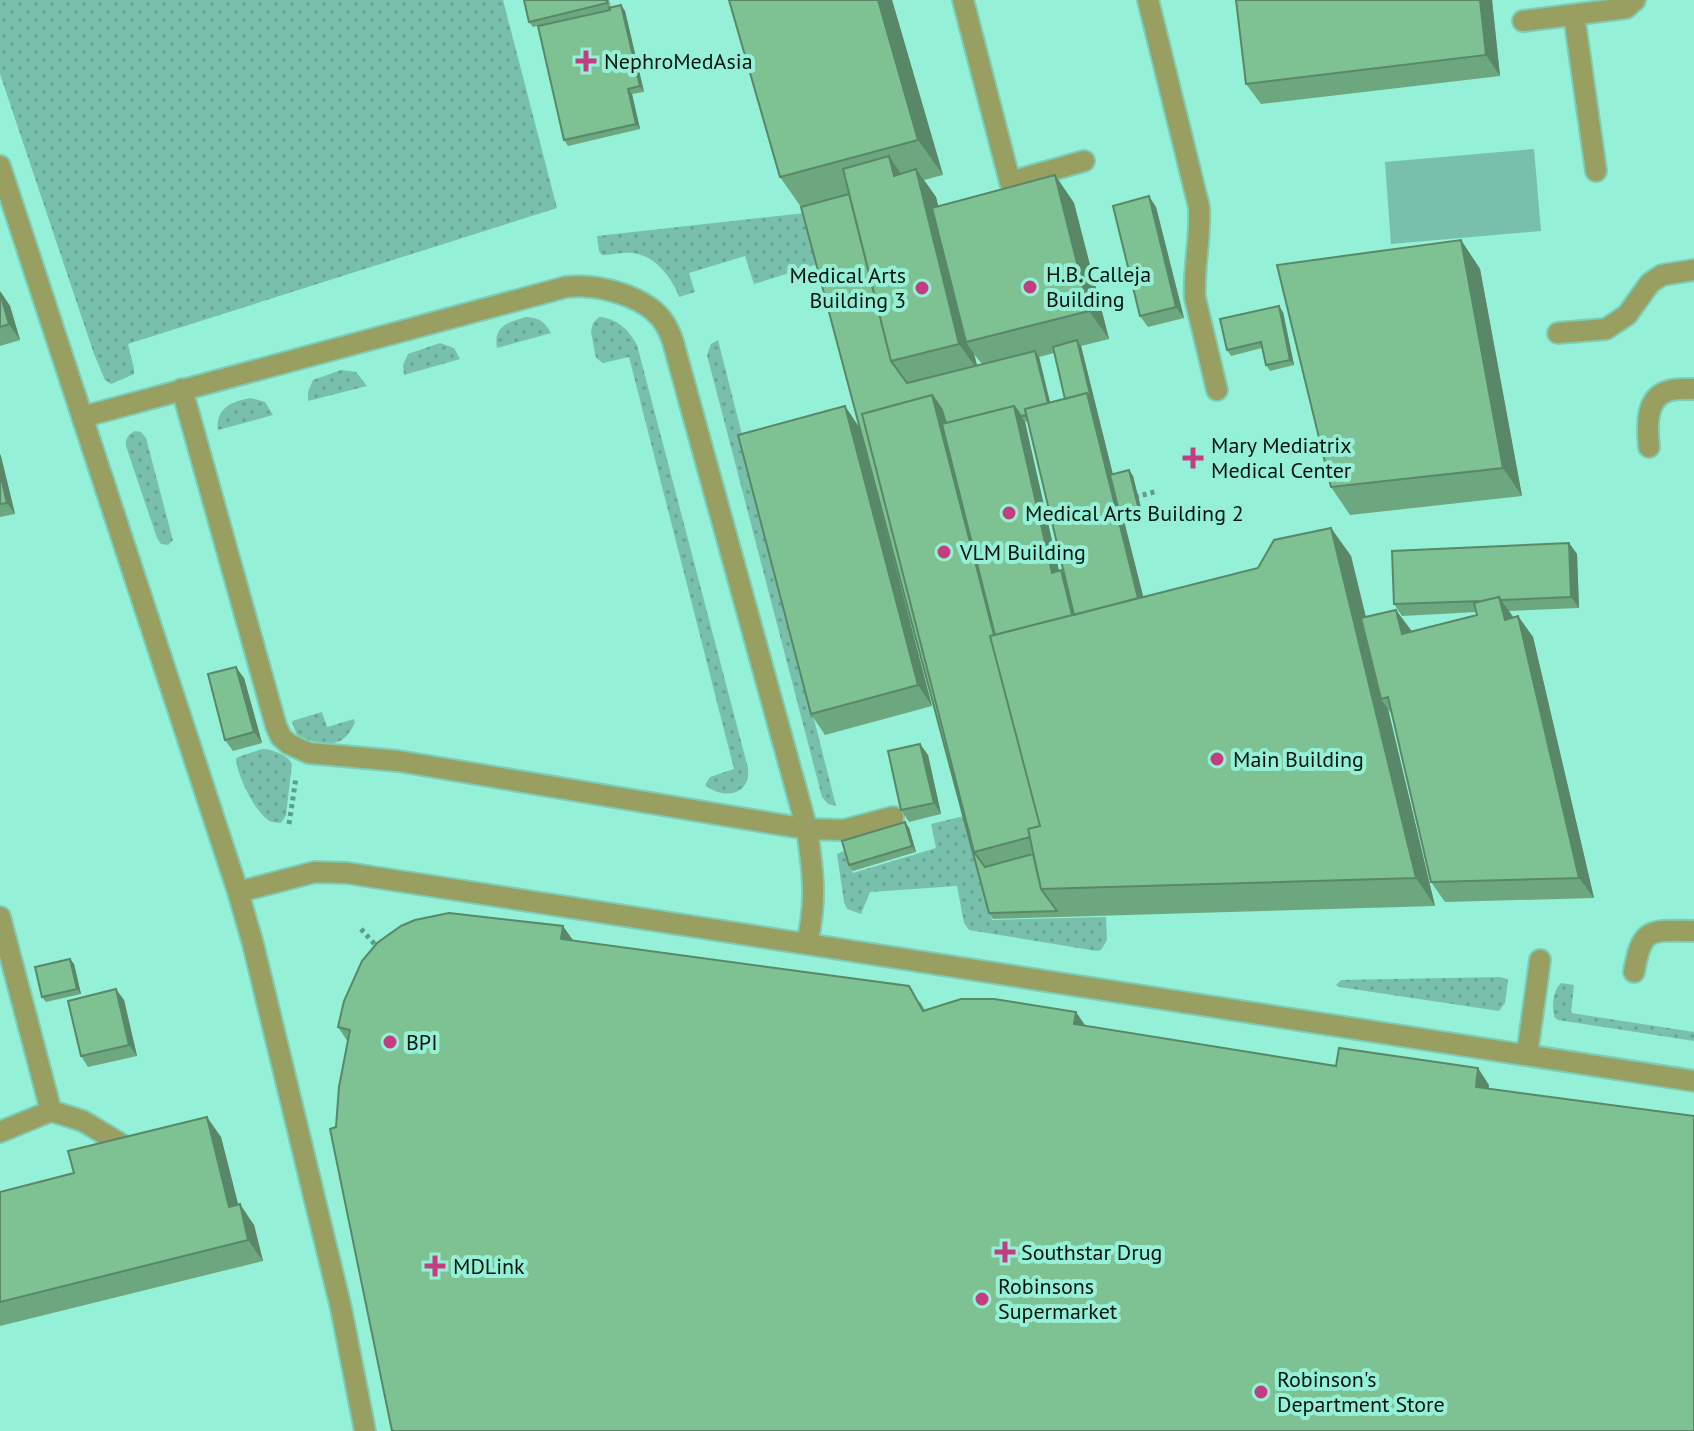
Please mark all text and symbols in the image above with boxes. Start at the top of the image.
place label: NephroMedAsia [604,47,753,75]
marker: NephroMedAsia [575,50,597,72]
place label: H.B. Calleja Building [1046,260,1151,313]
place label: Medical Arts Building 3 [790,261,906,314]
marker: H.B. Calleja Building [1021,278,1039,296]
marker: Medical Arts Building 3 [913,279,931,297]
place label: Mary Mediatrix Medical Center [1211,431,1352,484]
marker: Mary Mediatrix Medical Center [1182,447,1204,469]
place label: Medical Arts Building 2 [1025,499,1244,527]
marker: Medical Arts Building 2 [1000,504,1018,522]
place label: VLM Building [959,538,1086,566]
marker: VLM Building [935,543,953,561]
place label: Main Building [1233,745,1364,773]
marker: Main Building [1208,750,1226,768]
place label: BPI [406,1028,438,1056]
marker: BPI [381,1033,399,1051]
place label: Southstar Drug [1021,1238,1162,1266]
marker: Southstar Drug [996,1243,1014,1261]
place label: MDLink [453,1252,525,1280]
marker: MDLink [424,1255,446,1277]
place label: Robinsons Supermarket [998,1272,1118,1325]
marker: Robinsons Supermarket [973,1290,991,1308]
place label: Robinson's Department Store [1277,1365,1445,1418]
marker: Robinson's Department Store [1252,1383,1270,1401]

